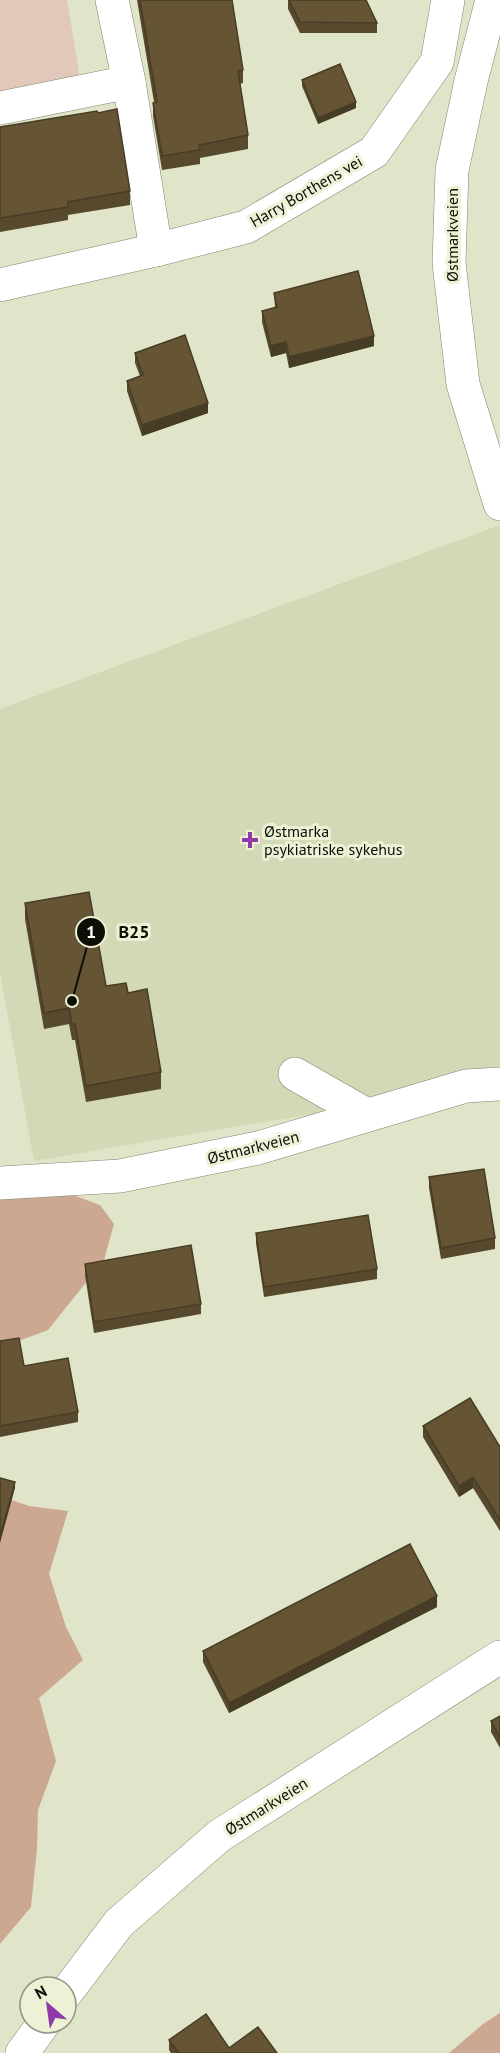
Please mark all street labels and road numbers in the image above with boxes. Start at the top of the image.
street label: Harry Borthens vei [246,151,366,231]
street label: Østmarkveien [442,188,462,282]
street label: Østmarkveien [205,1126,301,1168]
street label: Østmarkveien [221,1773,311,1839]

